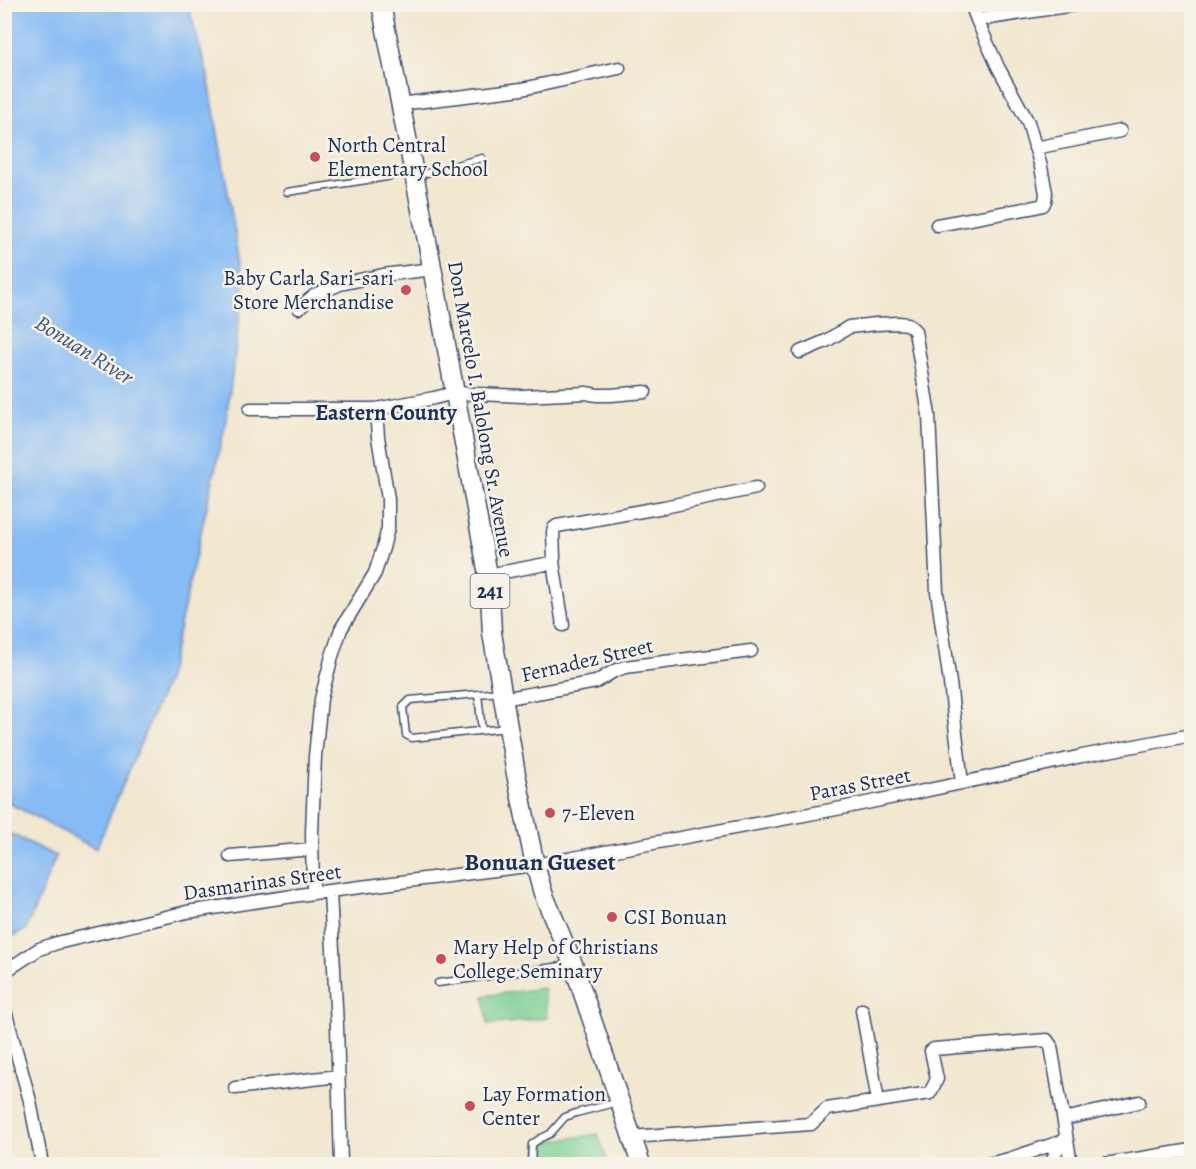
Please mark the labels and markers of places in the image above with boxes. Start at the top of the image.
place label: North Central Elementary School [327,131,488,183]
marker: North Central Elementary School [308,150,322,164]
place label: Baby Carla Sari-sari Store Merchandise [223,264,394,316]
marker: Baby Carla Sari-sari Store Merchandise [399,283,413,297]
place label: 7-Eleven [562,799,635,827]
marker: 7-Eleven [543,806,557,820]
place label: CSI Bonuan [624,903,727,931]
marker: CSI Bonuan [605,910,619,924]
place label: Mary Help of Christians College Seminary [453,933,658,985]
marker: Mary Help of Christians College Seminary [434,952,448,966]
place label: Lay Formation Center [482,1080,606,1132]
marker: Lay Formation Center [463,1099,477,1113]

